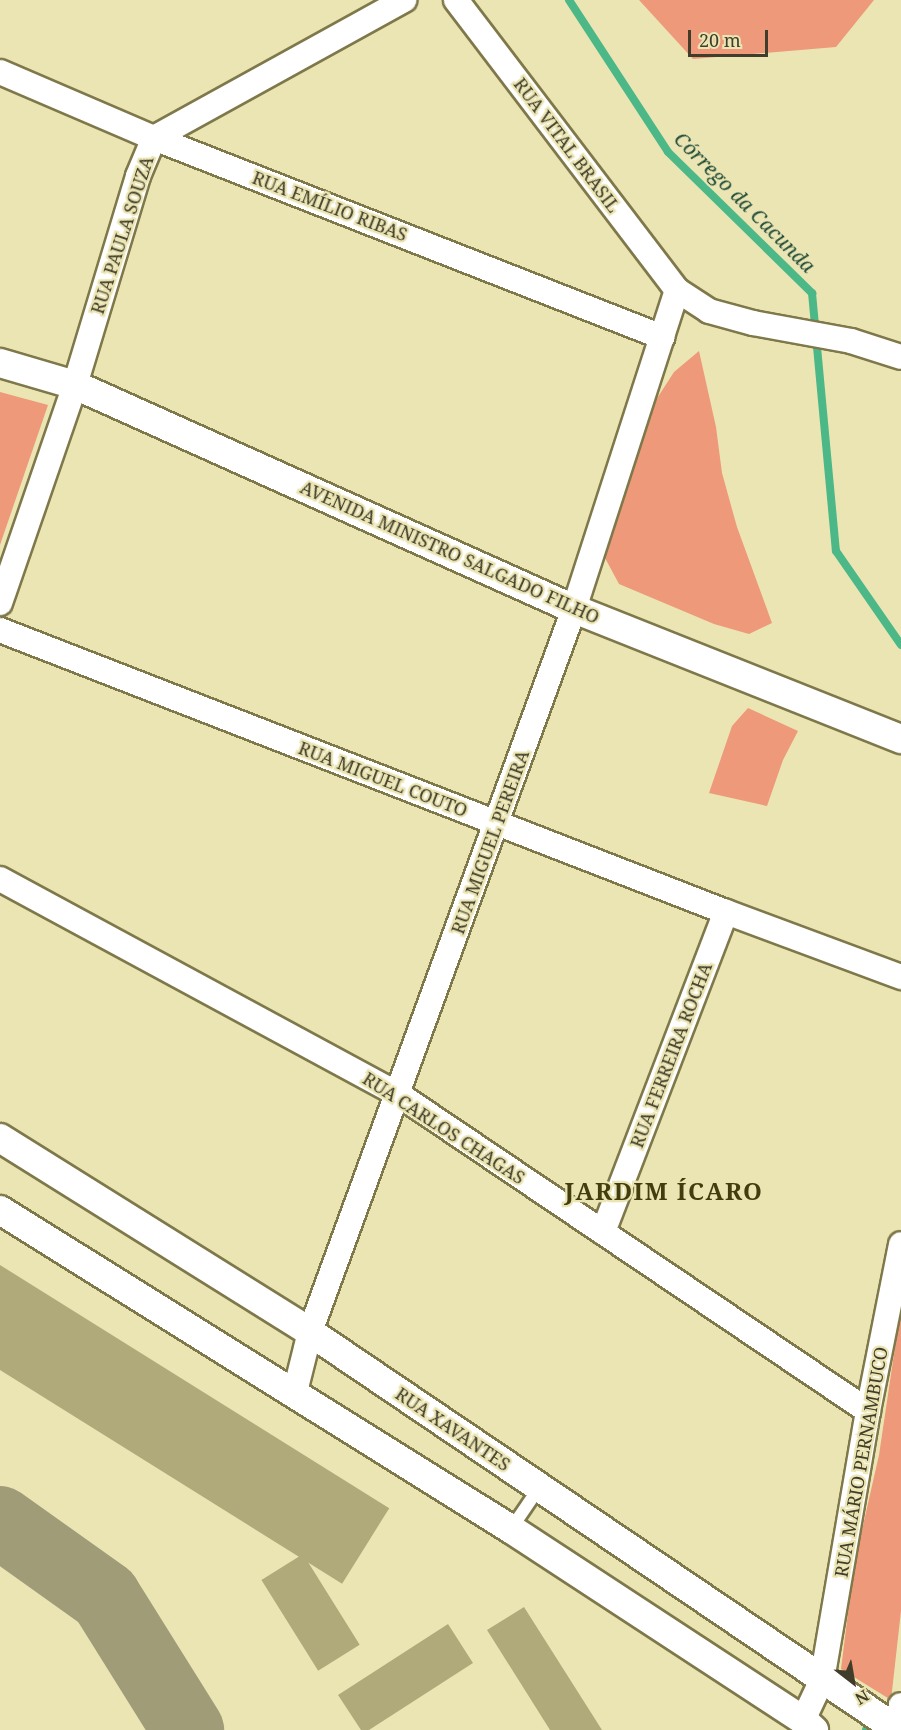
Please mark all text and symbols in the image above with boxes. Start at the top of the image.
scale bar [691,18,770,56]
text: 20 m [699,28,741,52]
street label: RUA VITAL BRASIL [509,74,625,216]
water label: Córrego da Cacunda [670,127,820,277]
street label: RUA PAULA SOUZA [86,153,158,317]
street label: RUA EMÍLIO RIBAS [249,166,411,246]
street label: AVENIDA MINISTRO SALGADO FILHO [297,476,603,628]
street label: RUA MIGUEL COUTO [295,737,471,821]
street label: RUA MIGUEL PEREIRA [447,747,533,937]
street label: RUA FERREIRA ROCHA [626,959,716,1151]
street label: RUA CARLOS CHAGAS [359,1067,529,1189]
district label: JARDIM ÍCARO [564,1177,764,1205]
street label: RUA MÁRIO PERNAMBUCO [830,1345,892,1579]
street label: RUA XAVANTES [391,1383,515,1475]
north arrow [823,1652,883,1712]
text: N [851,1685,873,1710]

